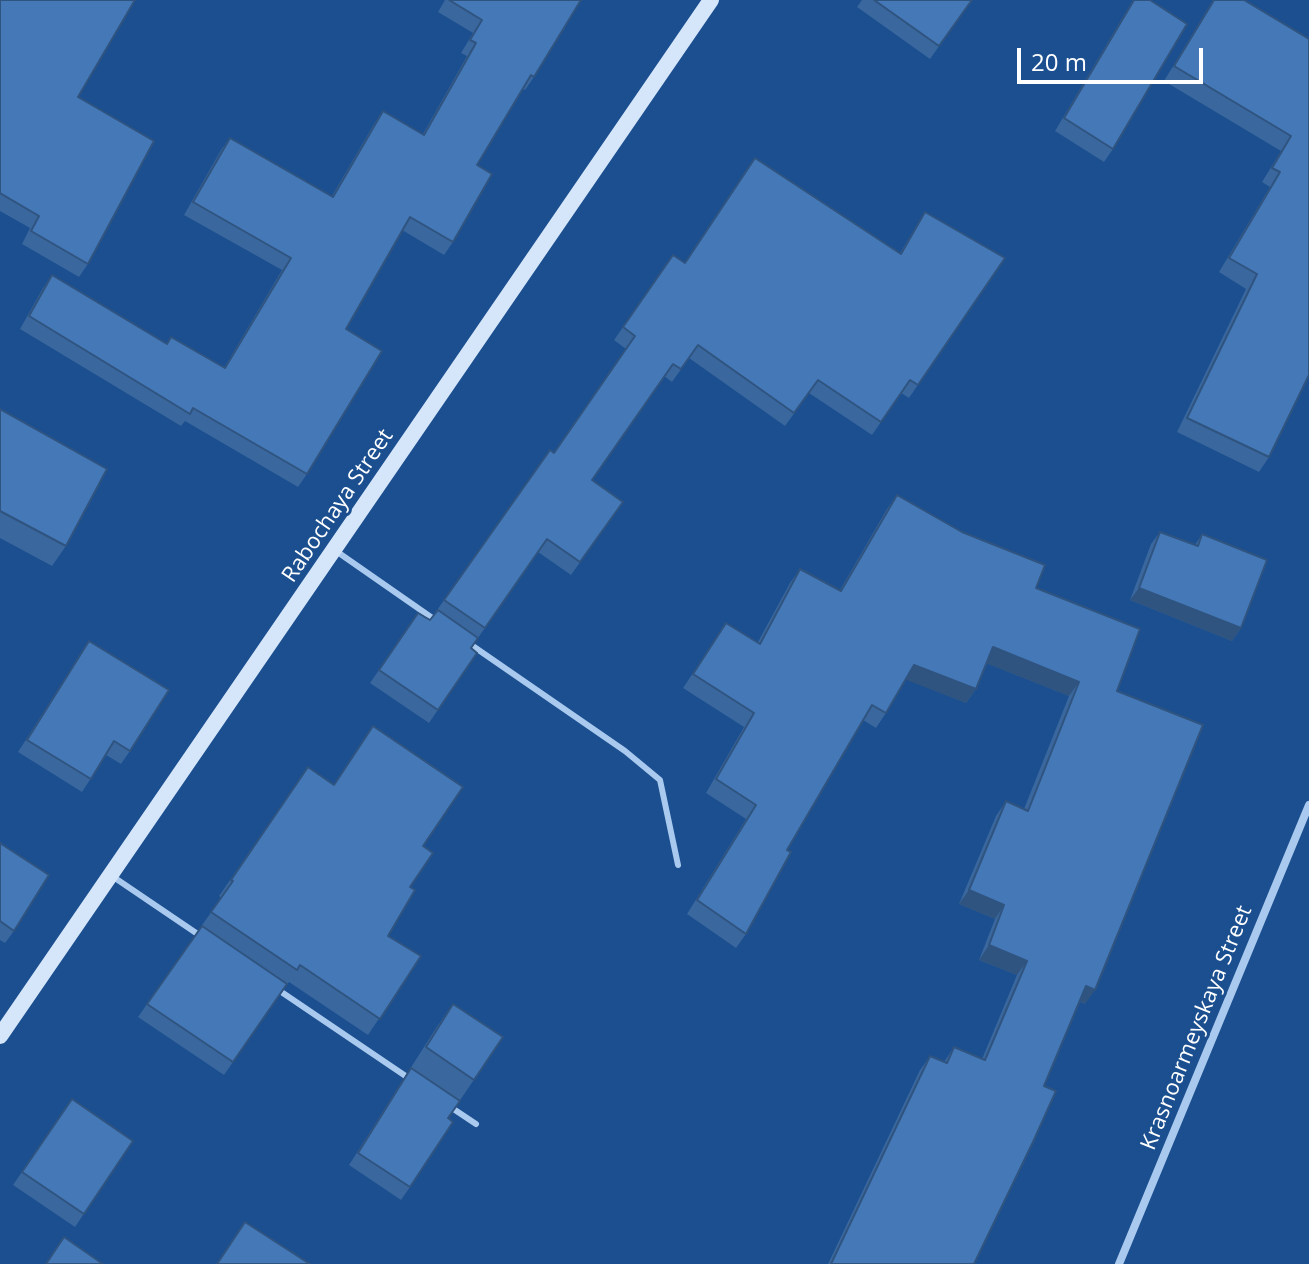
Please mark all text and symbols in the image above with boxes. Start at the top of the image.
scale bar [1021,32,1207,82]
text: 20 m [1031,45,1087,78]
street label: Rabochaya Street [277,424,399,588]
street label: Krasnoarmeyskaya Street [1136,902,1258,1154]

